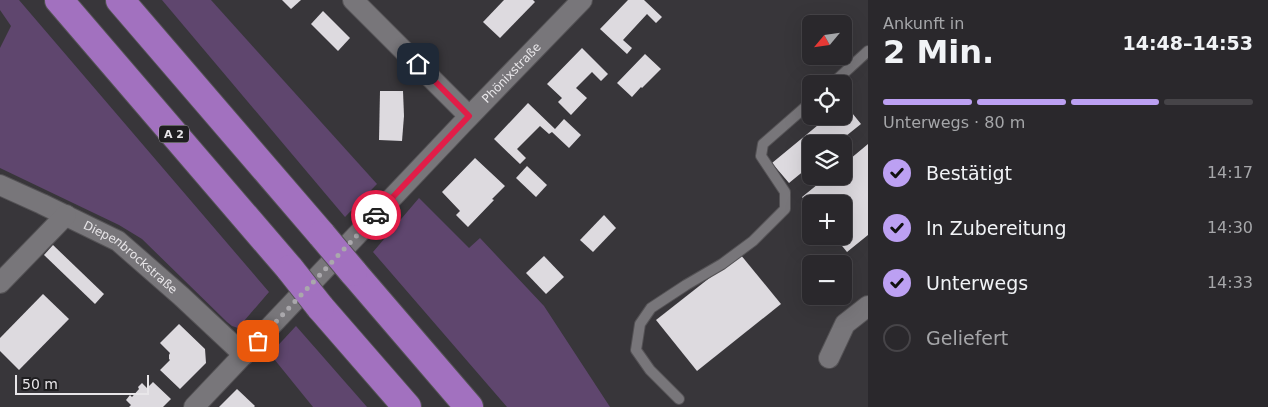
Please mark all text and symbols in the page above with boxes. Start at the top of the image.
text: Ankunft in [883,14,964,33]
north arrow [802,15,852,65]
map controls [802,15,852,305]
text: 14:48–14:53 [1123,32,1253,54]
text: 2 Min. [883,33,994,71]
street label: Phönixstraße [479,40,544,106]
pin [397,43,439,85]
icon: home [404,50,432,78]
button: locate [802,75,852,125]
text: Unterwegs · 80 m [883,113,1025,132]
road number: A 2 [159,126,189,142]
button: layers [802,135,852,185]
icon: check [883,159,911,187]
text: Bestätigt [926,162,1012,184]
text: 14:17 [1207,163,1253,182]
courier [351,190,401,240]
button: + [802,195,852,245]
icon: car [362,201,390,229]
icon: check [883,214,911,242]
text: In Zubereitung [926,217,1066,239]
street label: Diepenbrockstraße [81,218,180,297]
text: 14:30 [1207,218,1253,237]
button: − [802,255,852,305]
icon: check [883,269,911,297]
text: Unterwegs [926,272,1028,294]
text: 14:33 [1207,273,1253,292]
pin [237,320,279,362]
icon: bag [244,327,272,355]
text: Geliefert [926,327,1008,349]
scale bar [15,372,149,395]
text: 50 m [22,376,58,392]

